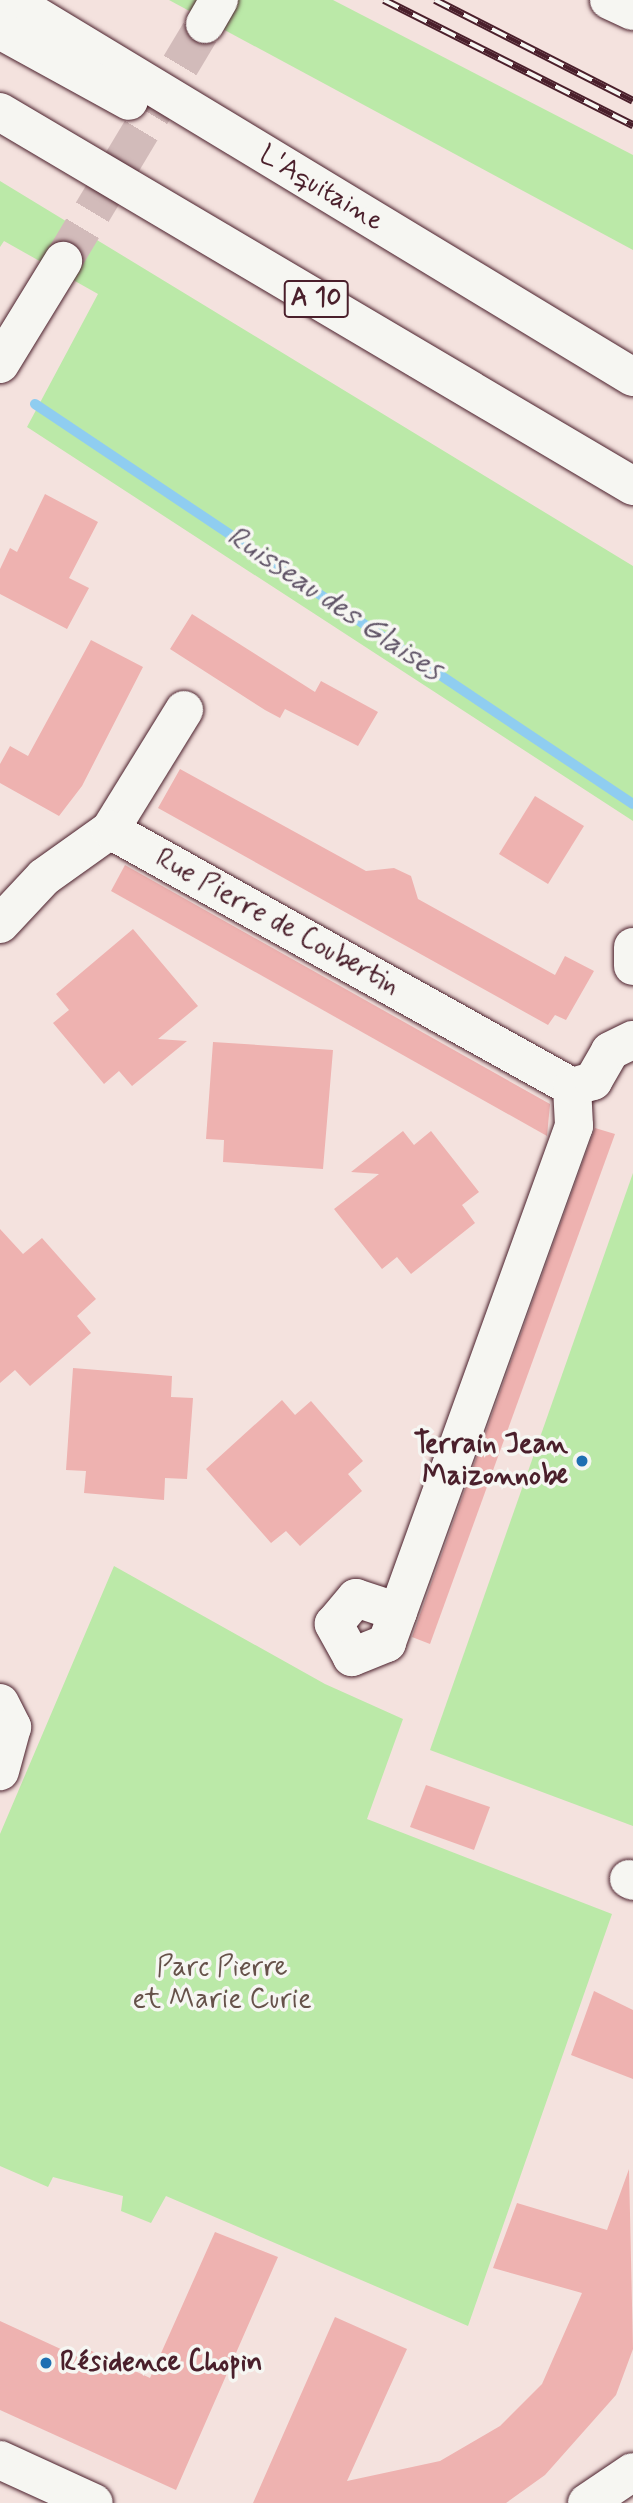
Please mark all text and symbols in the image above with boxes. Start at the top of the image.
street label: L'Aquitaine [253,139,389,239]
road number: A 10 [283,276,349,322]
water label: Ruisseau des Glaises [220,519,448,689]
street label: Rue Pierre de Coubertin [149,842,405,1004]
place label: Terrain Jean Maizonnobe [418,1428,568,1494]
marker: Terrain Jean Maizonnobe [574,1453,590,1469]
park label: Parc Pierre et Marie Curie [132,1951,312,2017]
place label: Résidence Chopin [60,2346,266,2380]
marker: Résidence Chopin [38,2355,54,2371]

